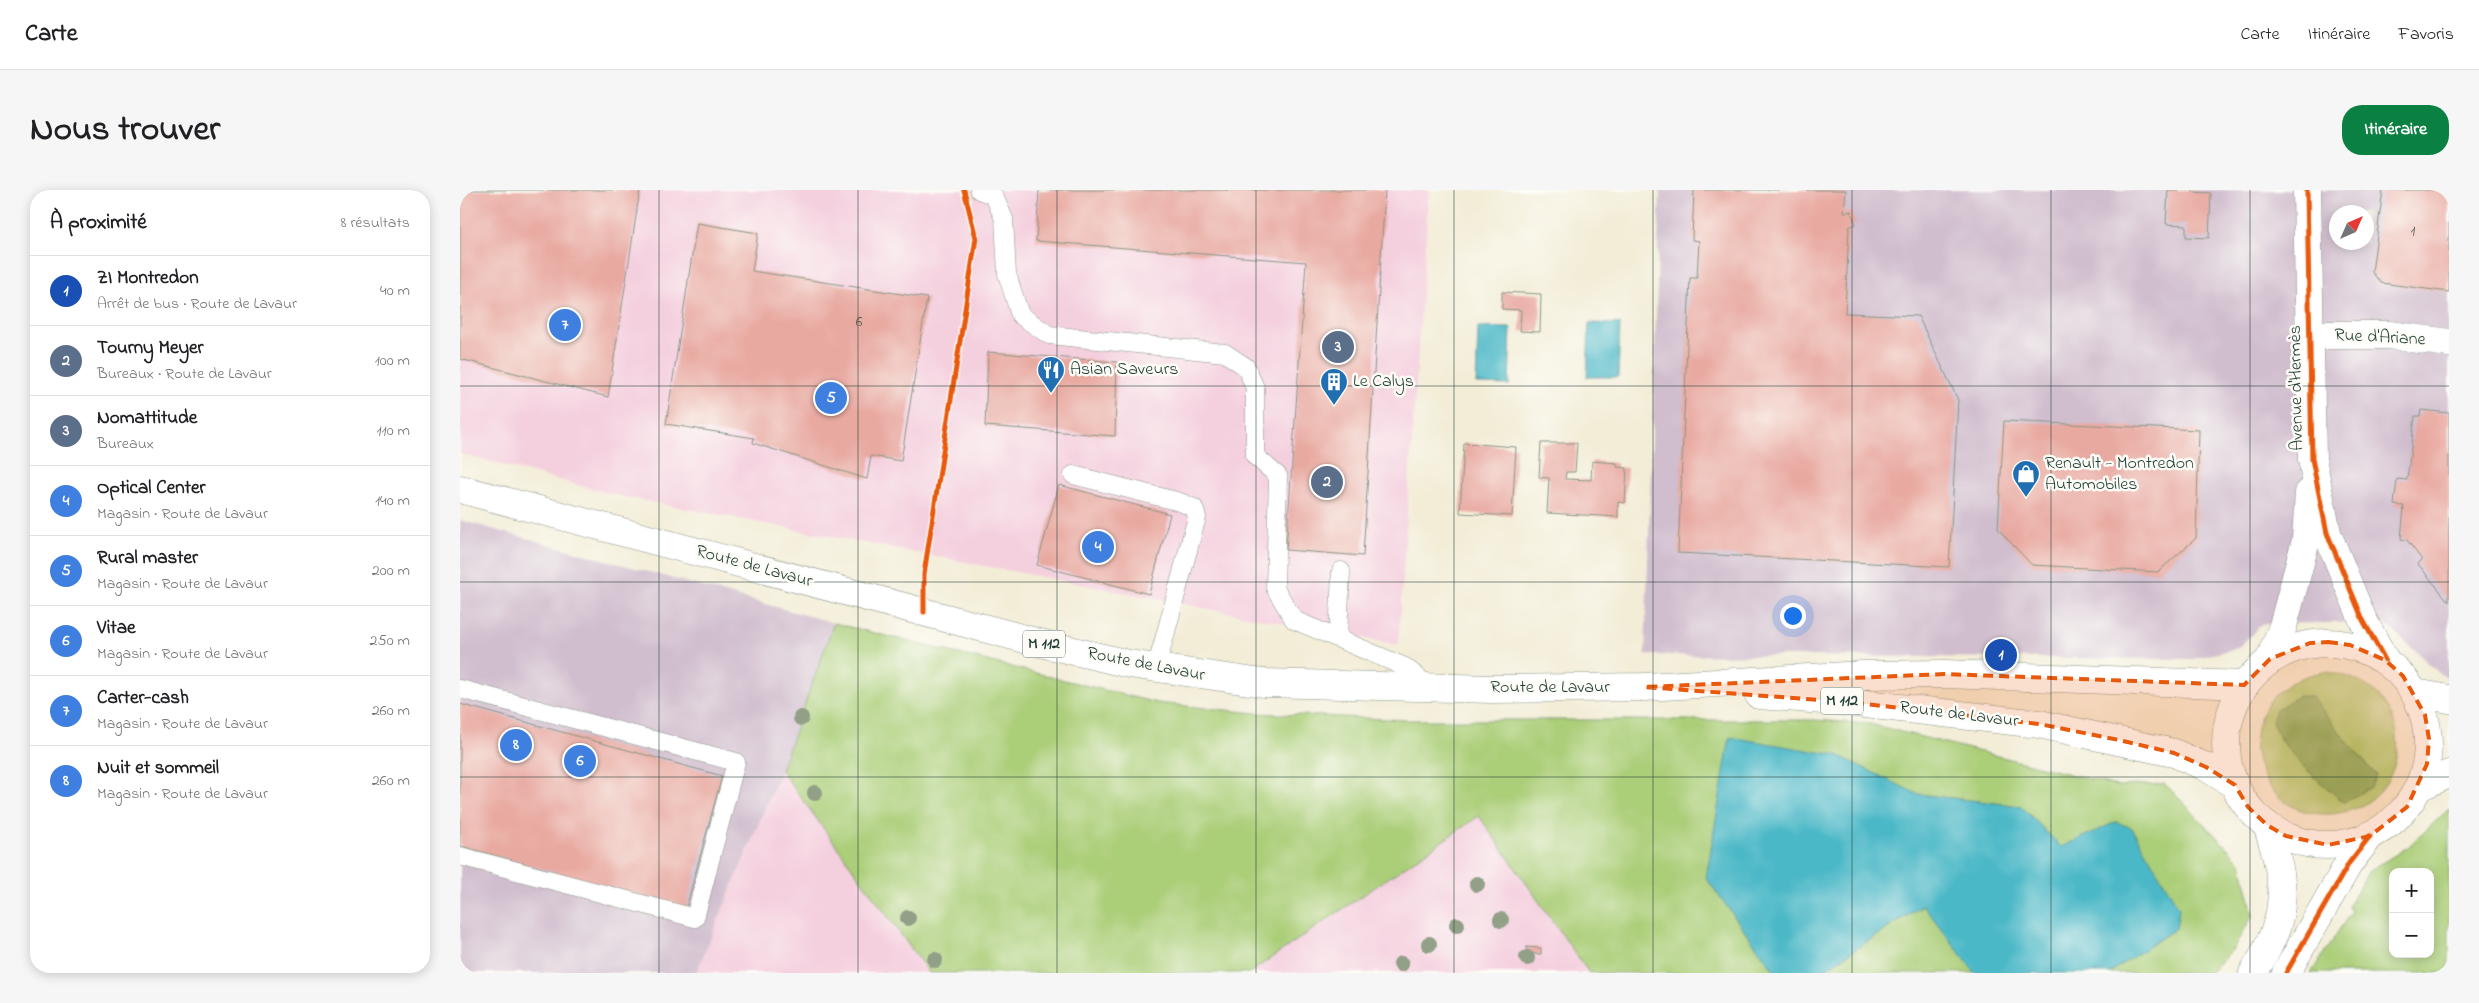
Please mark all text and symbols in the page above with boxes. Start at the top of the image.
text: Carte [25,17,77,52]
text: Carte [2240,22,2280,48]
text: Itinéraire [2308,22,2370,48]
text: Favoris [2398,22,2454,48]
text: Nous trouver [30,105,220,156]
button: Itinéraire [2342,105,2449,155]
north arrow [2329,205,2374,250]
text: À proximité [50,208,147,238]
text: 8 résultats [340,211,410,235]
house number: 1 [2411,220,2416,242]
text: ZI Montredon [97,265,199,292]
text: 1 [63,279,69,303]
text: 40 m [380,279,410,303]
text: Arrêt de bus · Route de Lavaur [97,292,297,316]
pin: 7 [549,306,581,344]
house number: 6 [856,311,863,333]
street label: Rue d'Ariane [2334,323,2427,353]
street label: Avenue d'Hermès [2283,325,2311,451]
pin: 3 [1322,328,1354,366]
text: Tourny Meyer [97,335,203,362]
text: 2 [62,349,70,373]
text: 100 m [375,349,410,373]
restaurant icon: Asian Saveurs [1036,355,1066,394]
place label: Asian Saveurs [1070,357,1178,383]
text: Bureaux · Route de Lavaur [97,362,272,386]
building icon: Le Calys [1319,367,1349,406]
place label: Le Calys [1353,369,1414,395]
pin: 5 [815,379,847,417]
text: Nomattitude [97,405,197,432]
text: 3 [63,419,69,443]
text: 110 m [376,419,410,443]
text: Bureaux [97,432,154,456]
place label: Renault - Montredon Automobiles [2045,451,2194,498]
shop icon: Renault - Montredon Automobiles [2011,459,2041,498]
pin: 2 [1311,463,1343,501]
text: Optical Center [97,475,205,502]
text: 4 [63,489,69,513]
text: 140 m [375,489,410,513]
text: Magasin · Route de Lavaur [97,502,268,526]
pin: 4 [1082,528,1114,566]
street label: Route de Lavaur [693,539,816,595]
text: Rural master [97,545,198,572]
text: 5 [61,559,71,583]
text: 200 m [372,559,410,583]
text: Magasin · Route de Lavaur [97,572,268,596]
your location [1780,603,1806,629]
text: Vitae [97,615,135,642]
text: 6 [62,629,70,653]
text: 250 m [370,629,410,653]
road number: M 112 [1023,630,1065,658]
pin: 1 [1985,636,2017,674]
street label: Route de Lavaur [1085,641,1208,689]
text: Magasin · Route de Lavaur [97,642,268,666]
street label: Route de Lavaur [1490,675,1610,701]
text: Carter-cash [97,685,189,712]
road number: M 112 [1821,688,1863,714]
street label: Route de Lavaur [1898,695,2020,735]
text: 7 [63,699,69,723]
text: 260 m [372,699,410,723]
text: Magasin · Route de Lavaur [97,712,268,736]
pin: 8 [500,726,532,764]
pin: 6 [564,742,596,780]
text: Nuit et sommeil [97,755,219,782]
text: 8 [63,769,69,793]
text: 260 m [372,769,410,793]
text: Magasin · Route de Lavaur [97,782,268,806]
map controls [2389,868,2434,958]
button: + [2389,868,2434,913]
button: − [2389,913,2434,958]

